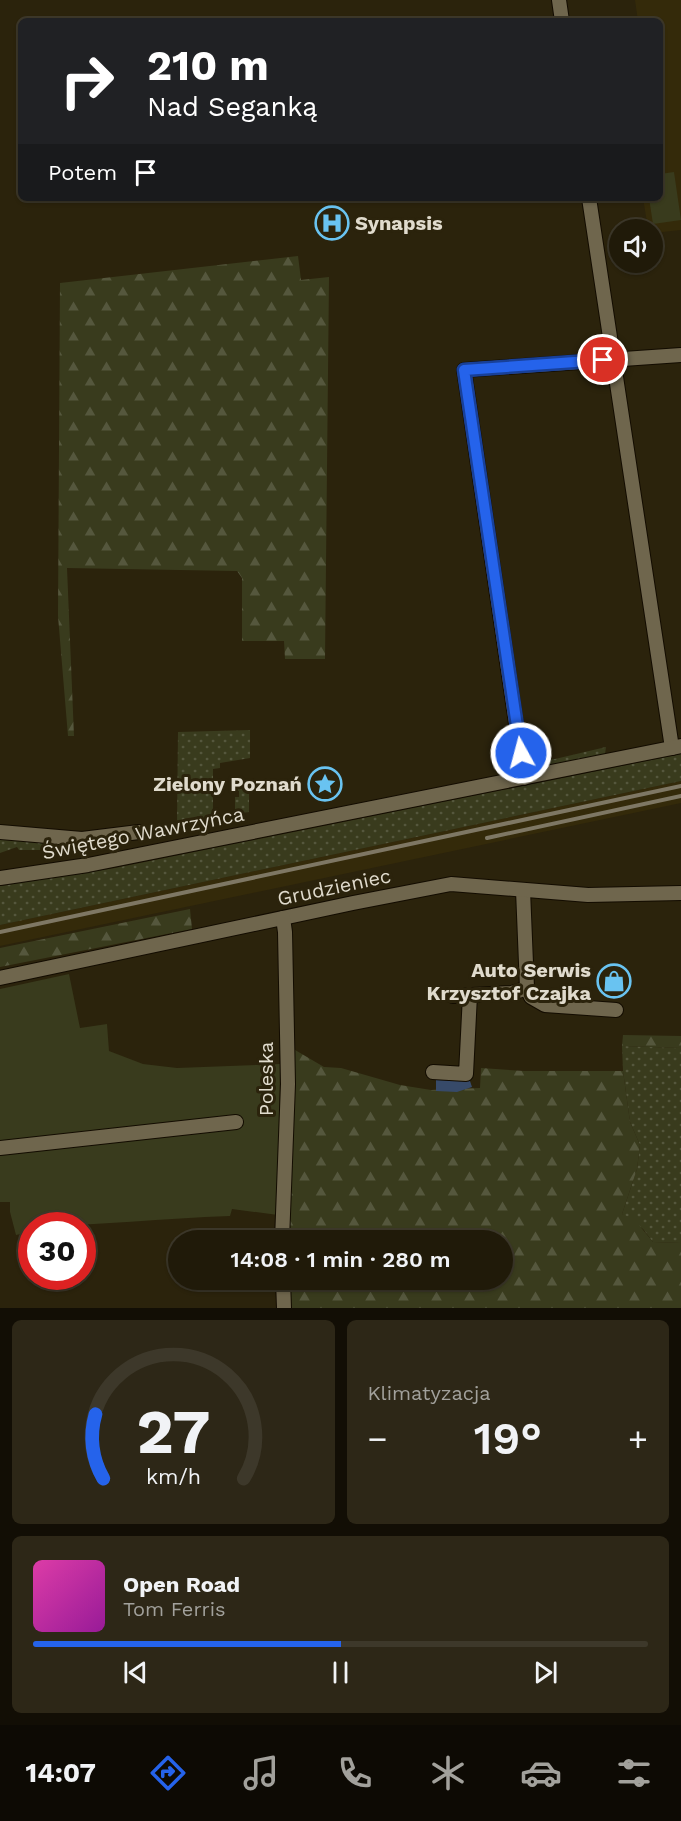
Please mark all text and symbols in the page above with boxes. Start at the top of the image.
text: 210 m [147,41,269,90]
icon: right [48,42,126,120]
text: Nad Seganką [147,91,318,123]
icon: arrive [129,156,162,189]
text: Potem [48,160,117,185]
hospital icon: Synapsis [314,205,350,241]
place label: Synapsis [355,211,443,235]
map controls [609,219,663,273]
button: sound [609,219,663,273]
pin [577,334,628,385]
icon: arrive [586,343,619,376]
position arrow [489,721,553,785]
place icon: Zielony Poznań [307,766,343,802]
place label: Zielony Poznań [153,772,302,796]
street label: Świętego Wawrzyńca [40,802,246,864]
street label: Grudzieniec [275,863,393,911]
place label: Auto Serwis Krzysztof Czajka [427,958,591,1005]
shop icon: Auto Serwis Krzysztof Czajka [596,963,632,999]
street label: Poleska [254,1042,278,1116]
speed limit sign: 30 [18,1212,96,1290]
text: 14:08 · 1 min · 280 m [230,1247,451,1272]
text: Klimatyzacja [368,1381,491,1405]
text: 27 [136,1395,210,1468]
text: 19° [474,1412,542,1465]
text: − [368,1419,387,1458]
text: + [628,1419,648,1458]
text: km/h [146,1464,201,1489]
text: Open Road [123,1572,240,1597]
text: Tom Ferris [123,1597,226,1621]
icon: previous [119,1656,152,1689]
icon: pause [324,1656,357,1689]
icon: next [529,1656,562,1689]
icon: directions [147,1752,189,1794]
icon: music [240,1752,282,1794]
icon: phone [334,1752,376,1794]
icon: climate [427,1752,469,1794]
icon: car [520,1752,562,1794]
icon: filters [613,1752,655,1794]
text: 14:07 [26,1757,96,1789]

